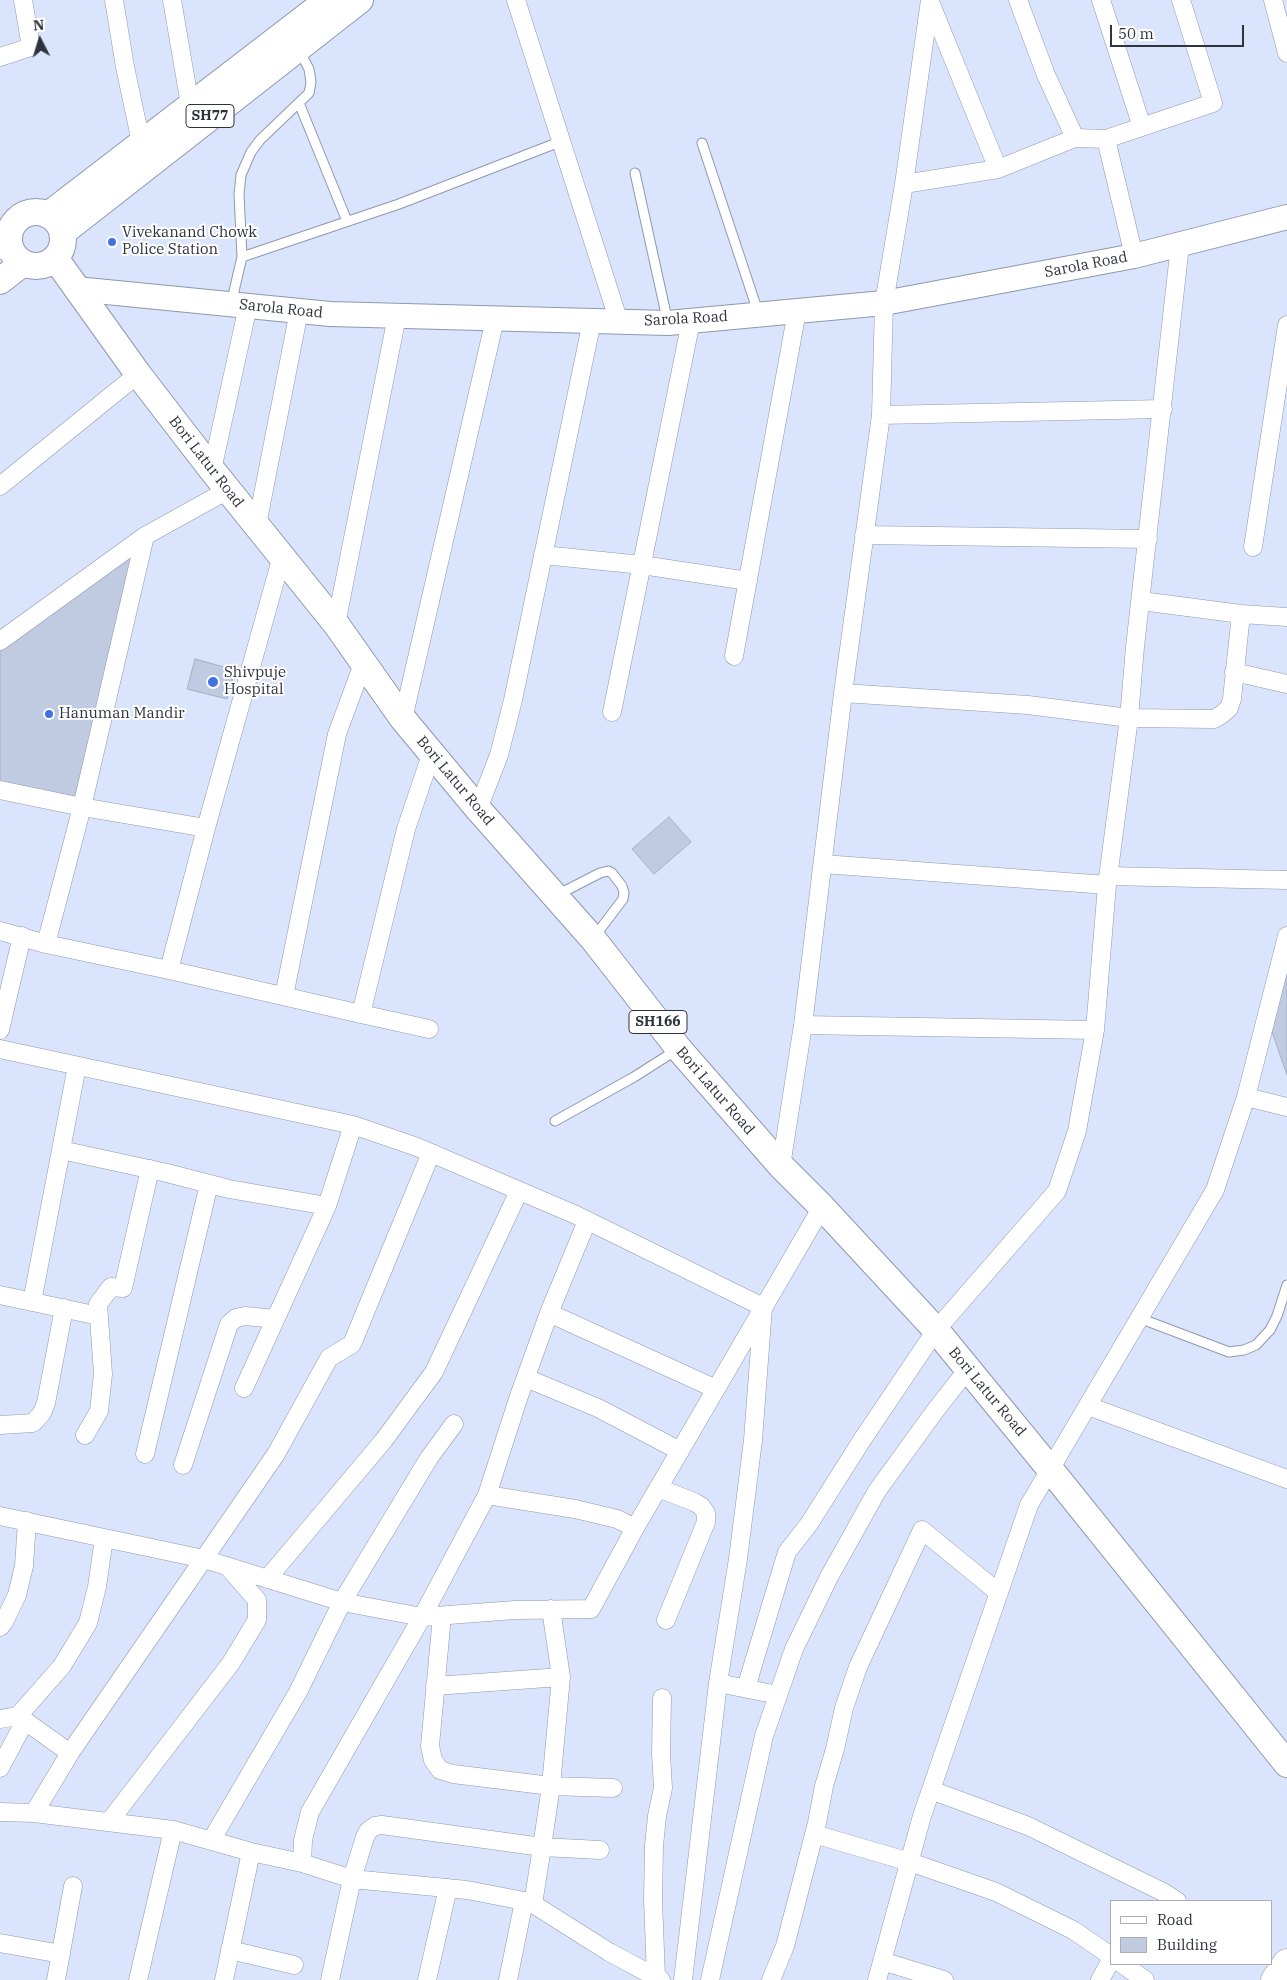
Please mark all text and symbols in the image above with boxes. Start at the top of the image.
north arrow [15,15,65,65]
scale bar [1112,15,1246,47]
text: N [32,16,45,35]
text: 50 m [1118,24,1154,43]
road number: SH77 [186,104,234,128]
place label: Vivekanand Chowk Police Station [122,224,257,259]
marker: Vivekanand Chowk Police Station [106,236,118,248]
street label: Sarola Road [1043,248,1129,282]
street label: Sarola Road [238,296,324,322]
street label: Sarola Road [644,308,728,330]
street label: Bori Latur Road [165,413,247,511]
place label: Shivpuje Hospital [224,664,286,699]
marker: Shivpuje Hospital [206,675,220,689]
place label: Hanuman Mandir [59,705,185,723]
marker: Hanuman Mandir [43,708,55,720]
street label: Bori Latur Road [412,733,498,829]
road number: SH166 [629,1010,687,1034]
street label: Bori Latur Road [672,1043,758,1139]
street label: Bori Latur Road [944,1344,1030,1440]
legend [1110,1900,1272,1965]
text: Road [1157,1910,1193,1929]
text: Building [1157,1935,1217,1954]

